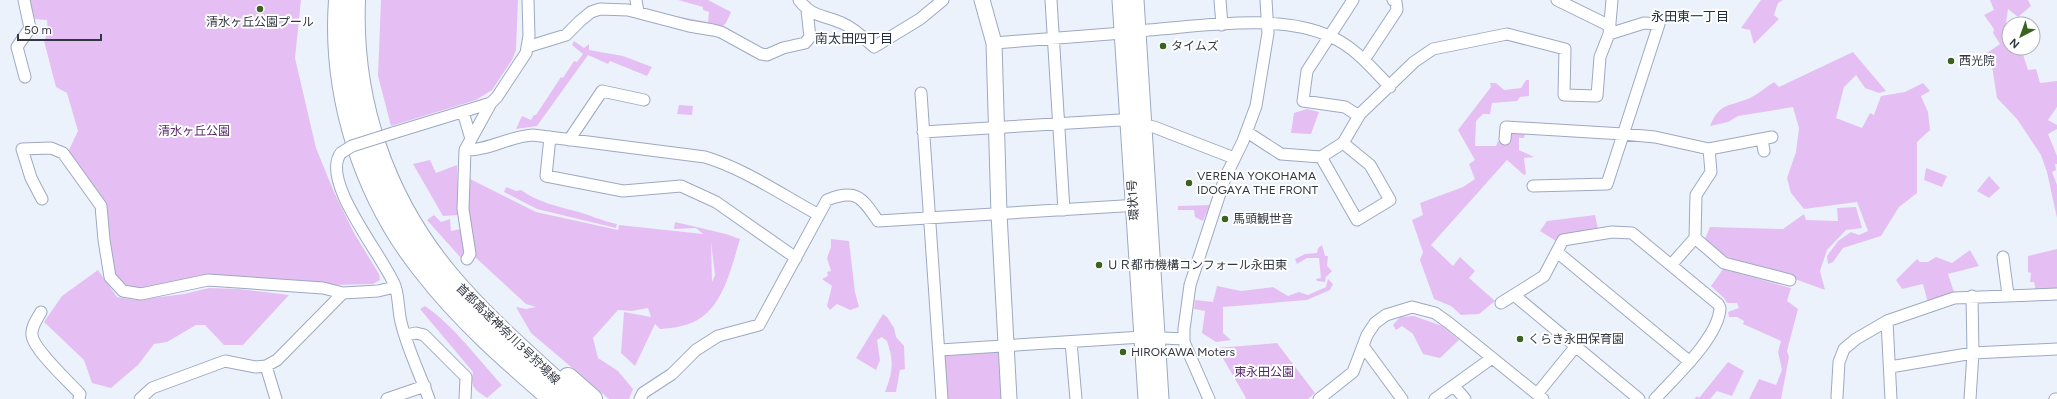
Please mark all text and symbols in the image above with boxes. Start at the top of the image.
marker: 清水ヶ丘公園プール [255,4,265,14]
district label: 永田東一丁目 [1651,9,1729,24]
place label: 清水ヶ丘公園プール [206,15,314,29]
scale bar [18,16,101,42]
north arrow [2001,16,2041,56]
text: 50 m [24,23,52,37]
district label: 南太田四丁目 [815,31,893,46]
text: N [2007,35,2022,51]
place label: タイムズ [1171,39,1219,53]
marker: タイムズ [1158,41,1168,51]
place label: 西光院 [1959,54,1995,68]
marker: 西光院 [1946,56,1956,66]
park label: 清水ヶ丘公園 [158,124,230,138]
place label: VERENA YOKOHAMA IDOGAYA THE FRONT [1197,169,1319,197]
marker: VERENA YOKOHAMA IDOGAYA THE FRONT [1184,178,1194,188]
street label: 環状1号 [1125,179,1141,221]
place label: 馬頭観世音 [1233,212,1293,226]
marker: 馬頭観世音 [1220,214,1230,224]
place label: ＵＲ都市機構コンフォール永田東 [1107,258,1287,272]
marker: ＵＲ都市機構コンフォール永田東 [1094,260,1104,270]
street label: 首都高速神奈川3号狩場線 [453,281,563,387]
place label: くらき永田保育園 [1528,332,1624,346]
marker: くらき永田保育園 [1515,334,1525,344]
place label: HIROKAWA Moters [1131,345,1236,359]
marker: HIROKAWA Moters [1118,347,1128,357]
park label: 東永田公園 [1234,365,1294,379]

